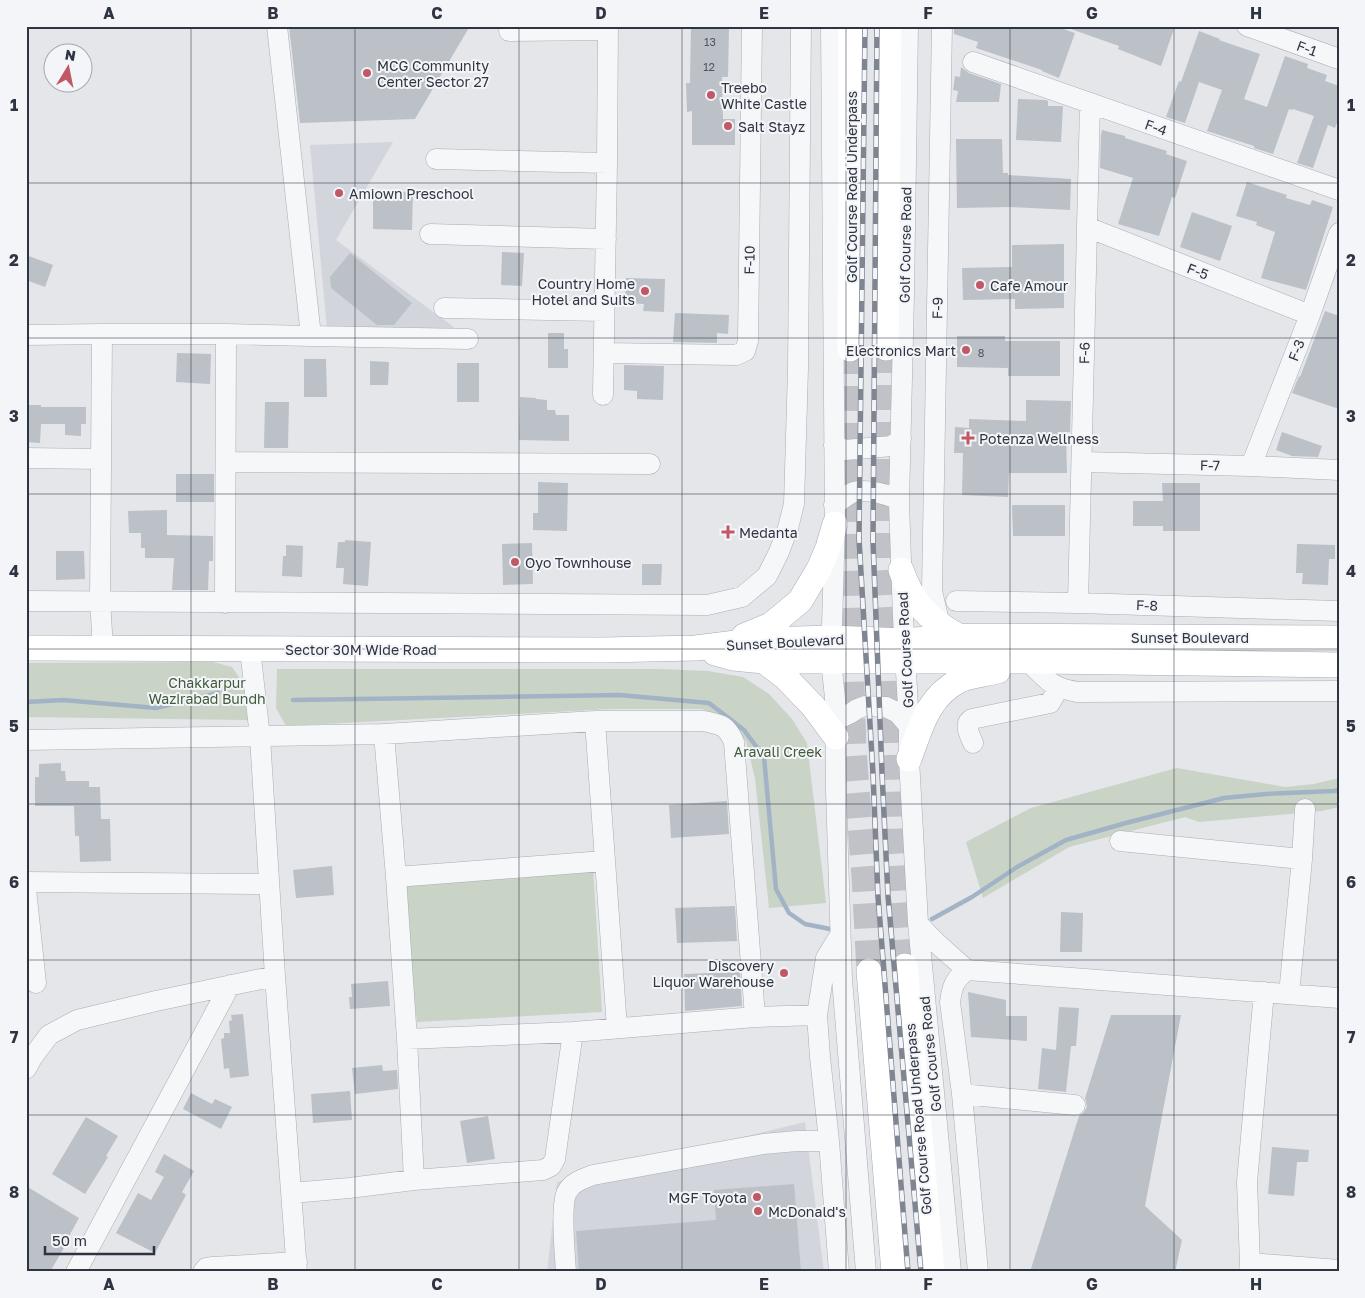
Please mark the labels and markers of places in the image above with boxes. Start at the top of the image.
place label: MCG Community Center Sector 27 [377,57,489,90]
marker: MCG Community Center Sector 27 [361,67,373,79]
place label: Treebo White Castle [721,79,807,112]
marker: Treebo White Castle [705,89,717,101]
place label: Salt Stayz [738,118,805,135]
marker: Salt Stayz [722,120,734,132]
place label: Amiown Preschool [349,185,474,202]
marker: Amiown Preschool [333,187,345,199]
place label: Country Home Hotel and Suits [531,275,635,308]
place label: Cafe Amour [990,277,1069,294]
marker: Cafe Amour [974,279,986,291]
marker: Country Home Hotel and Suits [639,285,651,297]
place label: Electronics Mart [846,342,956,359]
marker: Electronics Mart [960,344,972,356]
place label: Potenza Wellness [979,430,1099,447]
marker: Potenza Wellness [961,431,975,445]
place label: Medanta [739,524,798,541]
marker: Medanta [721,525,735,539]
place label: Oyo Townhouse [525,554,631,571]
marker: Oyo Townhouse [509,556,521,568]
place label: Discovery Liquor Warehouse [653,957,774,990]
marker: Discovery Liquor Warehouse [778,967,790,979]
place label: MGF Toyota [668,1189,747,1206]
marker: MGF Toyota [751,1191,763,1203]
place label: McDonald's [768,1203,846,1220]
marker: McDonald's [752,1205,764,1217]

